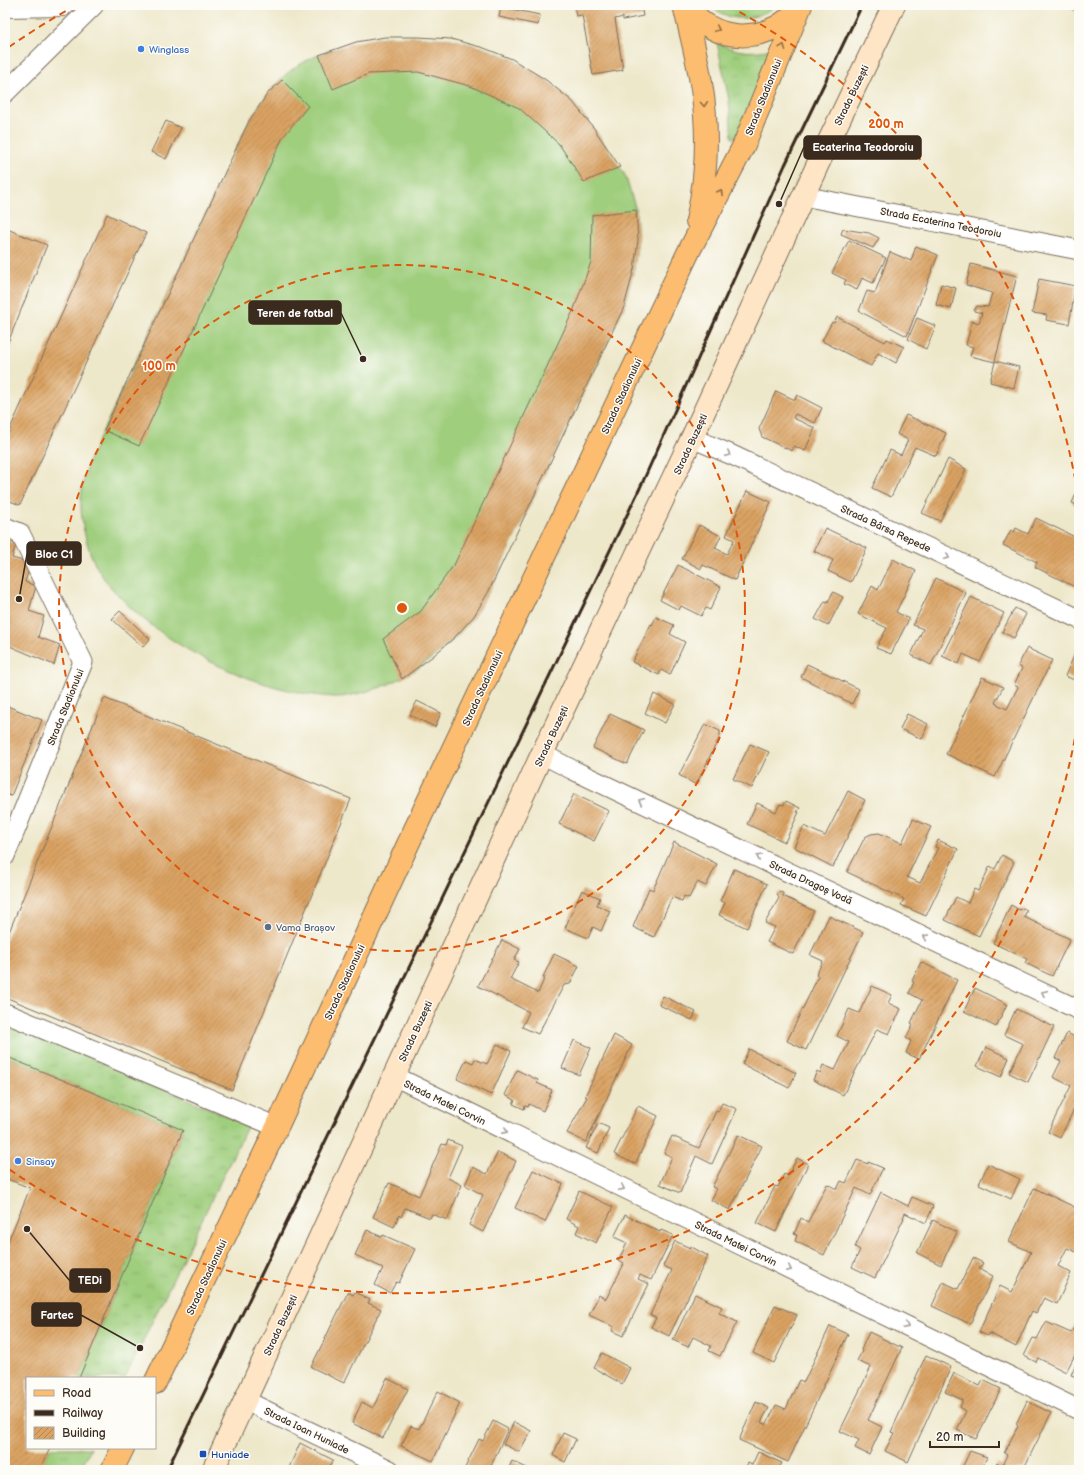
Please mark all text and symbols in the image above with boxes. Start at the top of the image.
one-way arrow [713,25,720,33]
one-way arrow [778,43,786,51]
marker: Winglass [136,44,146,54]
place label: Winglass [149,44,189,56]
street label: Strada Stadionului [743,57,785,137]
street label: Strada Buzești [832,63,872,128]
one-way arrow [699,101,708,107]
text: 200 m [868,117,904,132]
callout: Ecaterina Teodoroiu [804,136,921,159]
text: Ecaterina Teodoroiu [812,141,914,154]
one-way arrow [715,188,723,196]
street label: Strada Ecaterina Teodoroiu [879,205,1002,241]
callout: Teren de fotbal [249,301,341,324]
text: Teren de fotbal [257,307,333,320]
street label: Strada Stadionului [599,357,645,436]
text: 100 m [142,359,176,374]
street label: Strada Buzești [672,412,710,477]
one-way arrow [725,449,732,457]
street label: Strada Bârsa Repede [839,503,933,555]
callout: Bloc C1 [27,542,81,565]
text: Bloc C1 [35,548,73,561]
one-way arrow [943,552,951,560]
centre of rings [395,601,409,615]
street label: Strada Stadionului [460,649,506,728]
street label: Strada Stadionului [45,667,87,747]
street label: Strada Buzești [533,704,571,769]
one-way arrow [638,798,646,806]
one-way arrow [755,854,763,862]
street label: Strada Dragoș Vodă [767,858,854,907]
marker: Vama Brașov [263,922,273,932]
place label: Vama Brașov [276,922,335,934]
one-way arrow [923,934,931,942]
street label: Strada Stadionului [322,943,368,1022]
one-way arrow [1040,990,1048,998]
street label: Strada Buzești [397,999,435,1064]
street label: Strada Matei Corvin [402,1078,488,1128]
one-way arrow [500,1126,508,1134]
marker: Sinsay [13,1156,23,1166]
place label: Sinsay [26,1156,56,1168]
one-way arrow [617,1183,625,1191]
street label: Strada Matei Corvin [693,1219,779,1269]
street label: Strada Stadionului [184,1238,230,1317]
one-way arrow [785,1264,792,1272]
callout: TEDi [70,1269,110,1292]
text: TEDi [78,1274,102,1287]
street label: Strada Buzești [262,1293,300,1358]
callout: Fartec [32,1303,81,1326]
text: Fartec [40,1309,74,1322]
one-way arrow [902,1321,909,1329]
legend [26,1377,156,1449]
text: Road [62,1386,91,1401]
street label: Strada Ioan Huniade [262,1405,351,1457]
text: Railway [62,1406,104,1421]
scale bar [930,1423,999,1449]
text: Building [62,1426,106,1441]
text: 20 m [936,1430,963,1445]
marker: Huniade [198,1449,208,1459]
place label: Huniade [211,1449,249,1461]

